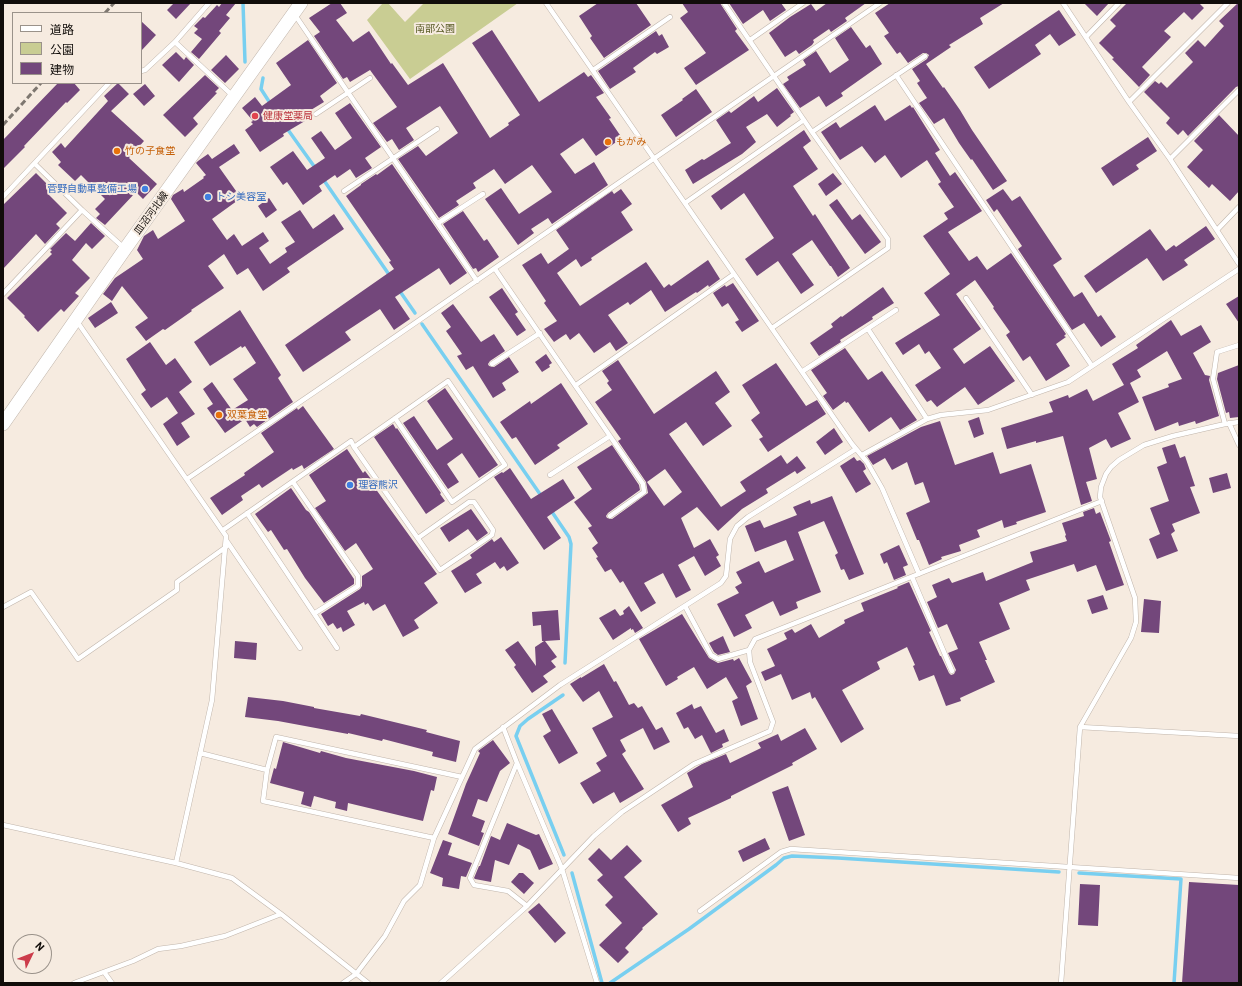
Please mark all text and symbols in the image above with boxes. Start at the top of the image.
legend [12,12,142,84]
text: 道路 [50,22,74,36]
park label: 南部公園 [415,23,455,35]
text: 公園 [50,42,74,56]
text: 建物 [50,62,74,76]
place label: 健康堂薬局 [263,110,313,122]
marker: 健康堂薬局 [250,111,260,121]
place label: もがみ [616,136,646,148]
marker: もがみ [603,137,613,147]
place label: 竹の子食堂 [125,145,175,157]
marker: 竹の子食堂 [112,146,122,156]
place label: 菅野自動車整備工場 [47,183,137,195]
marker: 菅野自動車整備工場 [140,184,150,194]
street label: 皿沼河北線 [131,189,171,237]
place label: トシ美容室 [216,191,266,203]
marker: トシ美容室 [203,192,213,202]
place label: 双葉食堂 [227,409,267,421]
marker: 双葉食堂 [214,410,224,420]
place label: 理容熊沢 [358,479,398,491]
marker: 理容熊沢 [345,480,355,490]
north arrow [12,934,52,974]
text: N [33,939,48,953]

